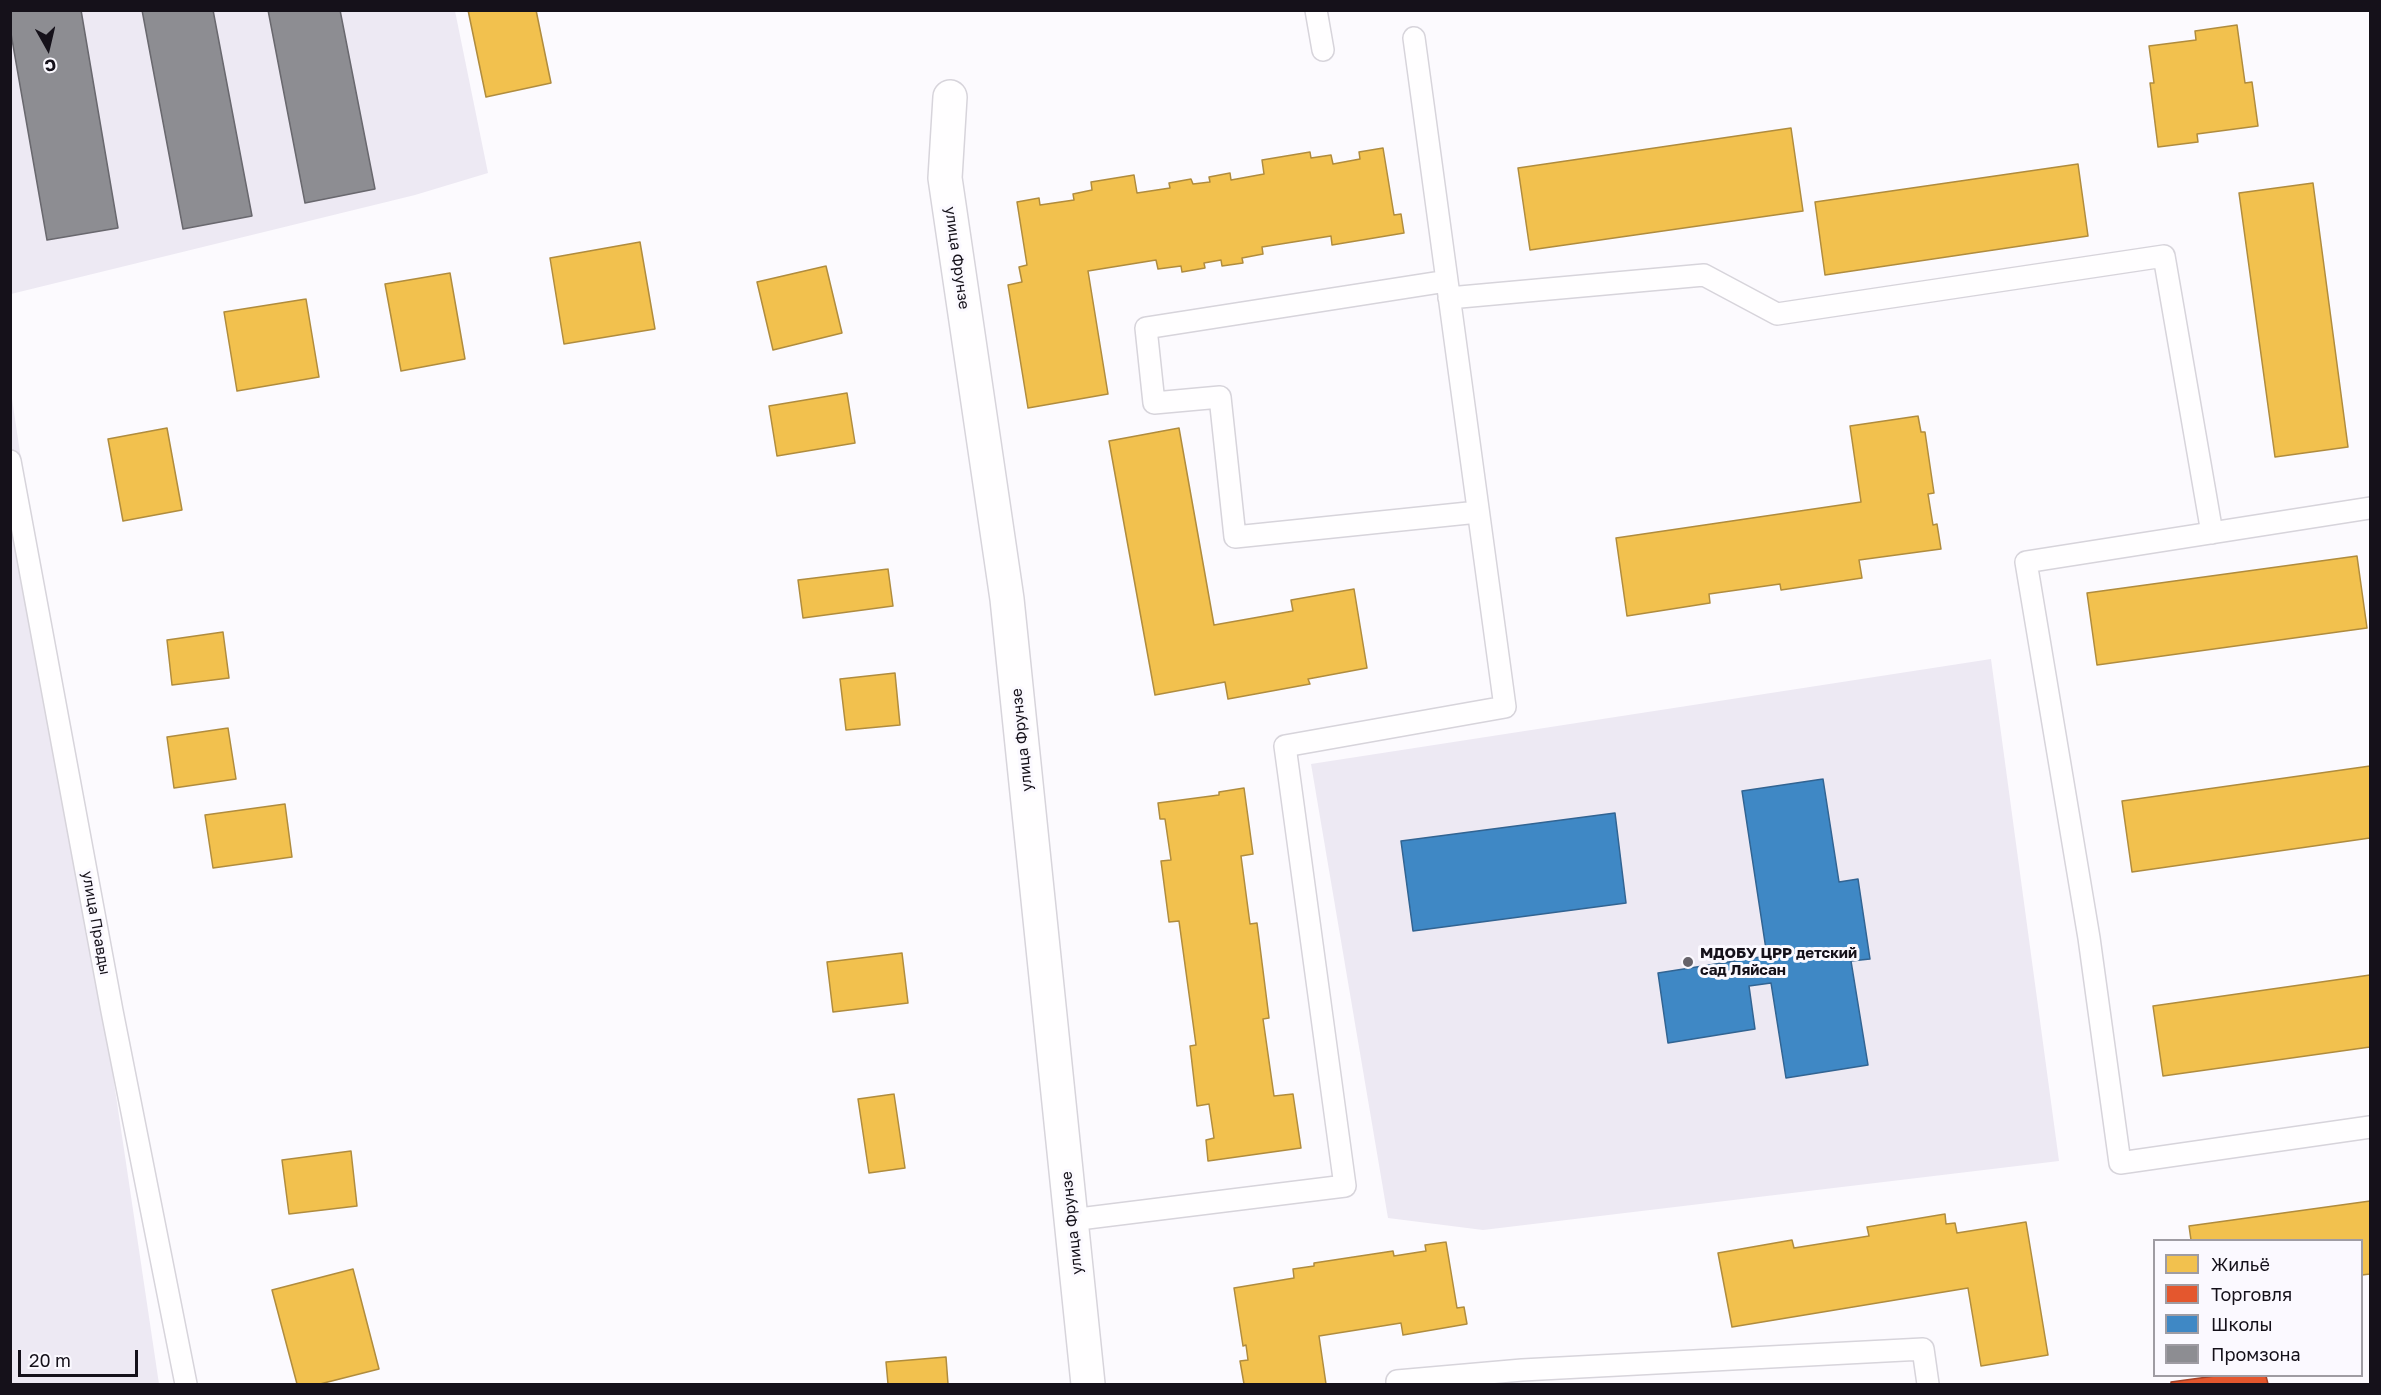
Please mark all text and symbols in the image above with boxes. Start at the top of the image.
north arrow [18,18,78,78]
text: С [43,55,58,77]
street label: улица Фрунзе [941,205,973,311]
street label: улица Фрунзе [1008,688,1036,792]
street label: улица Правды [78,870,114,976]
place label: МДОБУ ЦРР детский сад Ляйсан [1700,944,1857,979]
marker: МДОБУ ЦРР детский сад Ляйсан [1681,955,1695,969]
street label: улица Фрунзе [1058,1171,1086,1275]
legend [2153,1239,2363,1377]
text: Жильё [2211,1253,2270,1275]
text: Торговля [2211,1283,2292,1305]
text: Школы [2211,1313,2273,1335]
scale bar [21,1338,141,1376]
text: Промзона [2211,1343,2301,1365]
text: 20 m [29,1349,71,1371]

